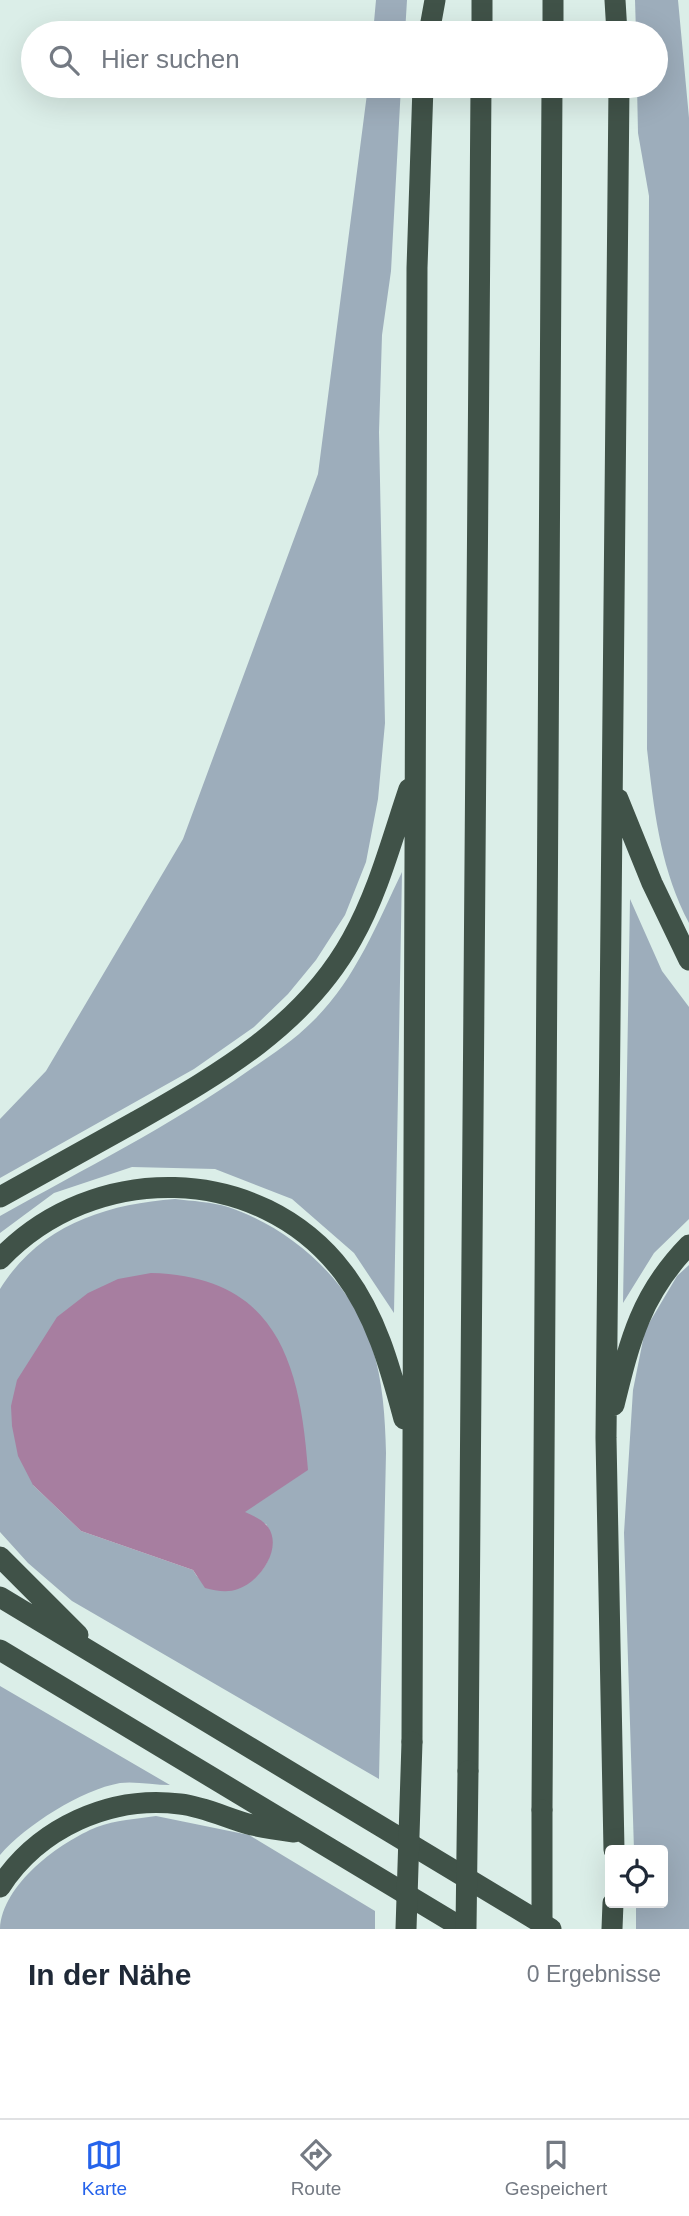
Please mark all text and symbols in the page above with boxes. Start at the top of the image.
search box [21,21,668,98]
icon: search [45,41,83,79]
text: Hier suchen [101,44,240,74]
map controls [605,1845,668,1908]
button: locate [605,1845,668,1908]
text: In der Nähe [28,1958,191,1991]
text: 0 Ergebnisse [527,1961,661,1987]
tab: Karte [82,2136,127,2200]
tab: Route [291,2136,341,2200]
tab: Gespeichert [505,2136,607,2200]

